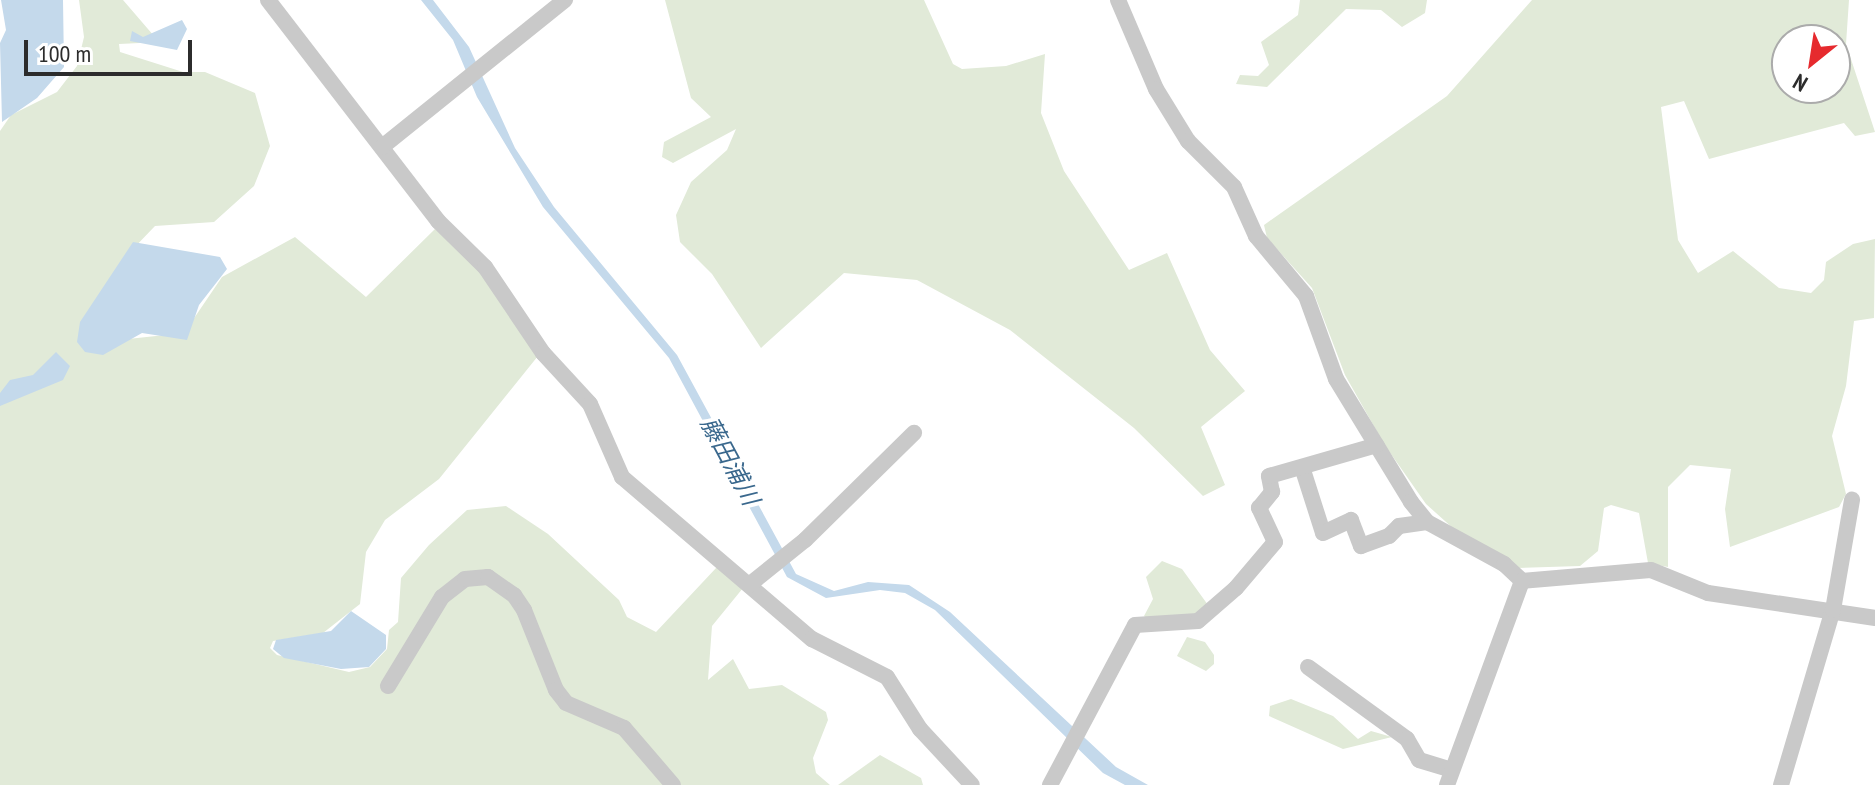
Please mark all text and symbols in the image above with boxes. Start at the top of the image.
scale bar [28,24,196,74]
north arrow [1771,24,1851,104]
text: 100 m [38,38,91,69]
text: N [1788,68,1812,98]
water label: 藤田浦川 [695,412,765,510]

